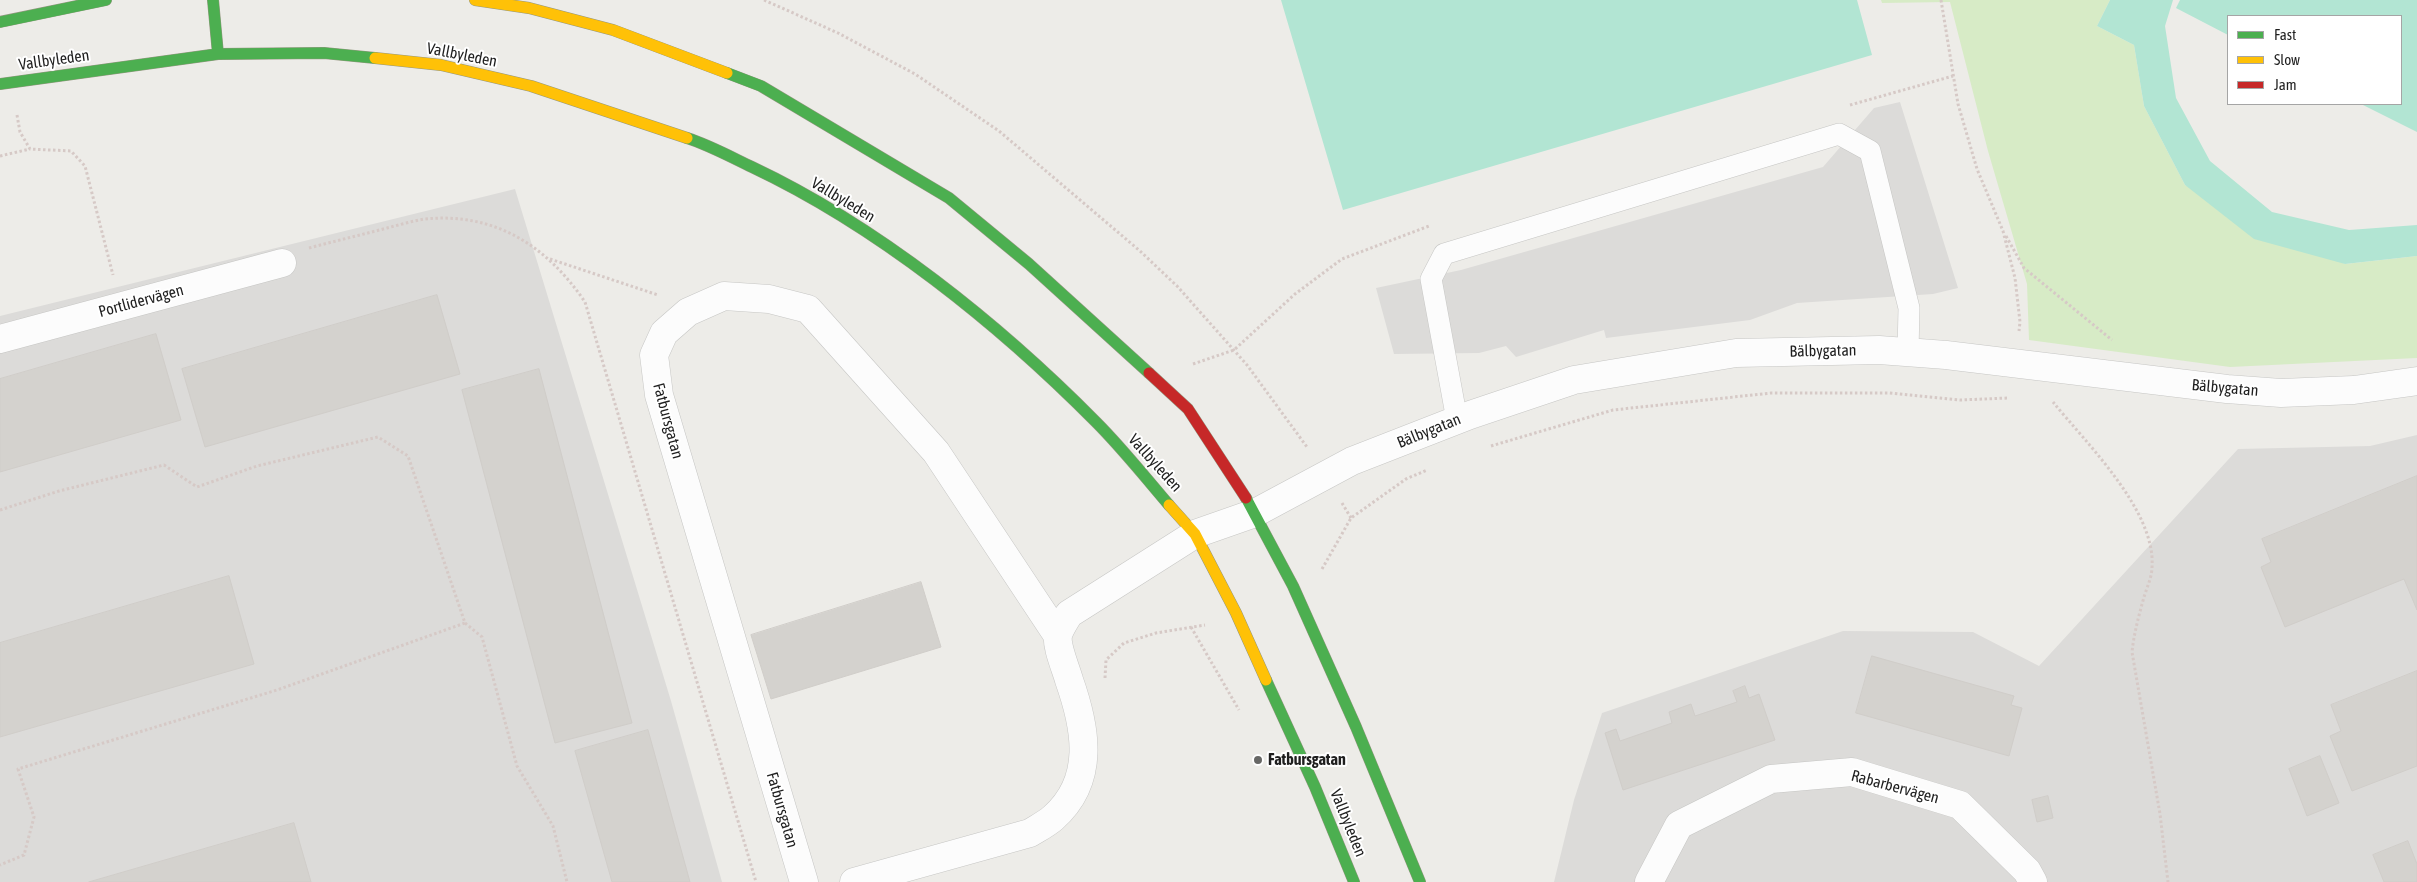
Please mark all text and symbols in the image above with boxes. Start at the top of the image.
legend [2227,15,2402,105]
text: Fast [2274,26,2296,43]
street label: Vallbyleden [425,39,499,71]
street label: Vallbyleden [17,46,91,74]
text: Slow [2274,51,2300,68]
text: Jam [2274,76,2297,93]
street label: Vallbyleden [808,173,878,227]
street label: Portlidervägen [96,280,186,322]
street label: Bälbygatan [1789,341,1857,361]
street label: Bälbygatan [2191,376,2259,400]
street label: Fatbursgatan [649,381,687,461]
street label: Bälbygatan [1394,410,1464,452]
street label: Vallbyleden [1124,430,1186,496]
place label: Fatbursgatan [1268,750,1346,770]
marker: Fatbursgatan [1252,754,1264,766]
street label: Rabarbervägen [1849,766,1941,808]
street label: Fatbursgatan [762,770,802,850]
street label: Vallbyleden [1326,786,1370,860]

